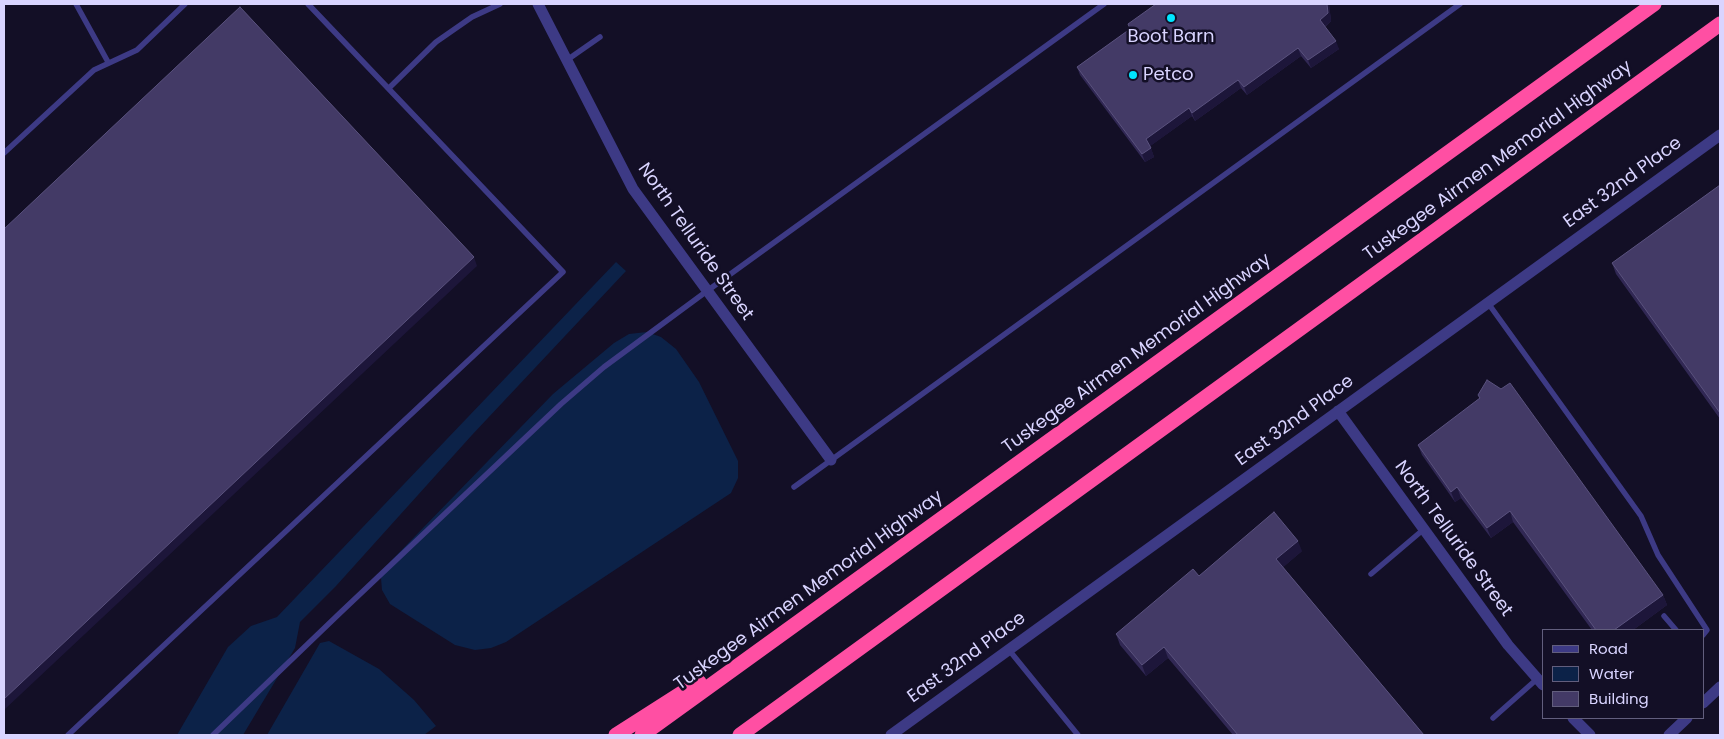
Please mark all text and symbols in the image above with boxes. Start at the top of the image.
marker: Boot Barn [1165,12,1177,24]
place label: Boot Barn [1128,26,1214,48]
street label: Tuskegee Airmen Memorial Highway [1360,56,1636,266]
place label: Petco [1143,64,1194,86]
marker: Petco [1127,69,1139,81]
street label: East 32nd Place [1560,133,1686,233]
street label: North Telluride Street [633,159,757,325]
street label: Tuskegee Airmen Memorial Highway [999,249,1275,459]
street label: East 32nd Place [1232,371,1358,471]
street label: North Telluride Street [1389,457,1517,621]
street label: Tuskegee Airmen Memorial Highway [671,486,947,696]
street label: East 32nd Place [904,608,1030,708]
legend [1542,629,1704,719]
text: Road [1589,638,1628,659]
text: Water [1589,663,1634,684]
text: Building [1589,688,1649,709]

